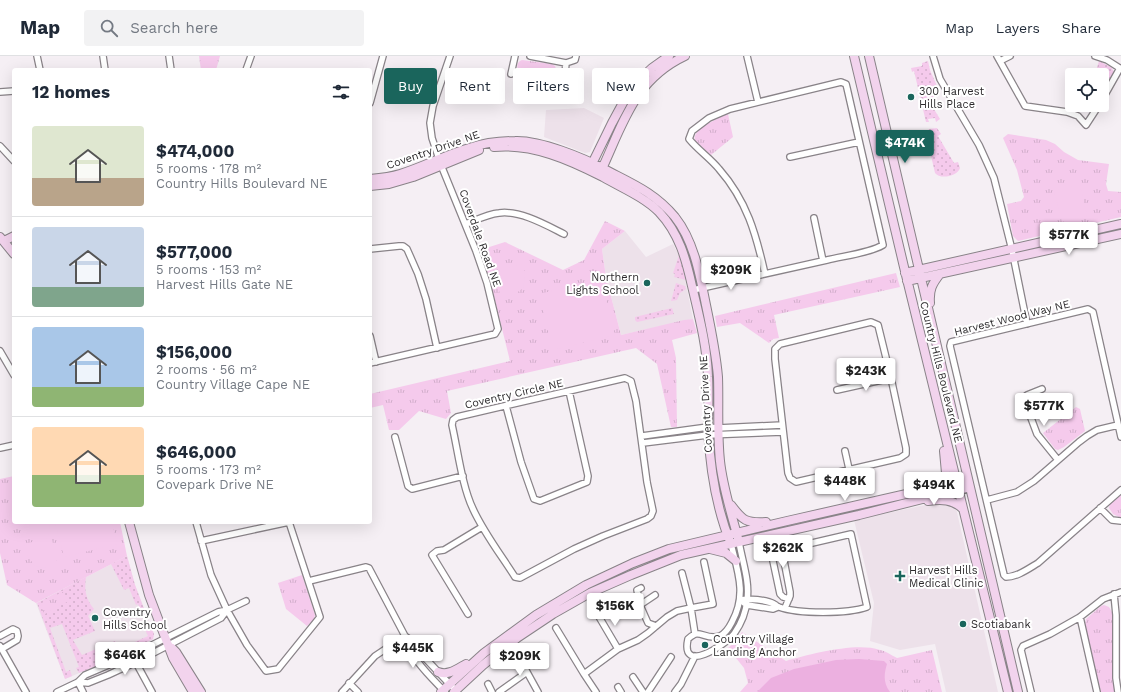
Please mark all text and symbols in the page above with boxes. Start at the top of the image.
search box [84,10,364,46]
text: Map [20,16,60,39]
icon: search [98,17,120,39]
text: Search here [130,19,218,37]
text: Map [945,20,974,36]
text: Layers [996,20,1040,36]
text: Share [1062,20,1101,36]
chip: Buy [384,68,437,104]
chip: Rent [445,68,505,104]
chip: Filters [513,68,584,104]
chip: New [592,68,649,104]
map controls [1065,68,1109,112]
button: locate [1065,68,1109,112]
icon: filters [330,81,352,103]
text: 12 homes [32,82,110,102]
place label: 300 Harvest Hills Place [919,85,984,111]
marker: 300 Harvest Hills Place [906,92,916,102]
street label: Coventry Drive NE [385,128,481,172]
pin: $474K [877,130,933,164]
text: $474K [885,135,925,150]
text: $474,000 [156,141,234,161]
icon: home [64,142,112,190]
text: 5 rooms · 178 m² [156,161,261,176]
text: Country Hills Boulevard NE [156,176,328,191]
street label: Coverdale Road NE [456,187,504,289]
pin: $577K [1041,222,1097,256]
text: $577K [1049,227,1089,242]
text: $577,000 [156,242,233,262]
icon: home [64,243,112,291]
pin: $209K [703,257,759,291]
text: 5 rooms · 153 m² [156,262,261,277]
text: $209K [710,262,752,277]
place label: Northern Lights School [566,271,640,297]
text: Harvest Hills Gate NE [156,277,293,292]
marker: Northern Lights School [642,278,652,288]
street label: Harvest Wood Way NE [953,297,1071,339]
street label: Country Hills Boulevard NE [917,300,965,444]
text: $156,000 [156,342,232,362]
icon: home [64,343,112,391]
street label: Coventry Drive NE [697,355,715,453]
pin: $243K [838,358,894,392]
text: 2 rooms · 56 m² [156,362,257,377]
text: $243K [845,363,887,378]
street label: Coventry Circle NE [463,376,565,412]
text: Country Village Cape NE [156,377,310,392]
pin: $577K [1016,393,1072,427]
text: $577K [1024,398,1064,413]
text: $646,000 [156,442,236,462]
icon: home [64,443,112,491]
text: 5 rooms · 173 m² [156,462,261,477]
pin: $448K [817,468,873,502]
pin: $494K [906,472,962,506]
text: $448K [824,473,866,488]
text: Covepark Drive NE [156,477,274,492]
text: $494K [913,477,955,492]
pin: $262K [755,535,811,569]
text: $262K [763,540,803,555]
place label: Harvest Hills Medical Clinic [909,564,983,590]
marker: Harvest Hills Medical Clinic [894,570,906,582]
pin: $156K [587,593,643,627]
text: $156K [596,598,634,613]
place label: Coventry Hills School [103,606,167,632]
marker: Coventry Hills School [90,613,100,623]
place label: Scotiabank [971,618,1031,631]
marker: Scotiabank [958,619,968,629]
place label: Country Village Landing Anchor [713,633,797,659]
pin: $445K [385,635,441,669]
text: $445K [392,640,434,655]
marker: Country Village Landing Anchor [700,640,710,650]
pin: $646K [97,642,153,676]
pin: $209K [492,643,548,677]
text: $646K [104,647,146,662]
text: $209K [499,648,541,663]

